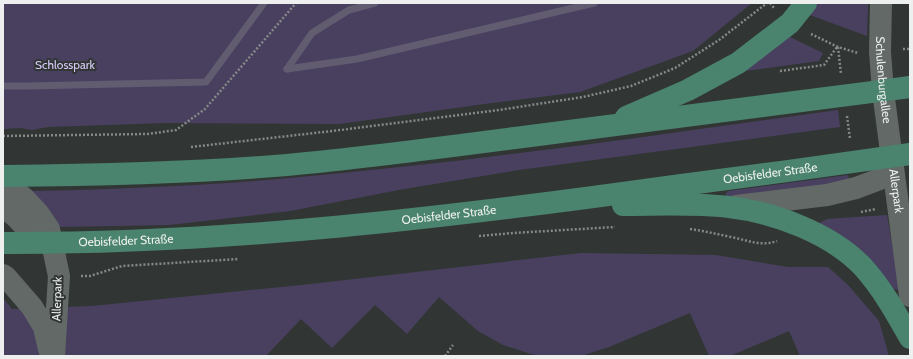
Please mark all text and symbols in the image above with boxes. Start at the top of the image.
street label: Schulenburgallee [873,36,895,124]
park label: Schlosspark [35,57,96,72]
street label: Oebisfelder Straße [722,159,818,187]
street label: Allerpark [886,168,907,215]
street label: Oebisfelder Straße [401,202,497,227]
street label: Oebisfelder Straße [78,231,174,249]
street label: Allerpark [48,276,65,321]

